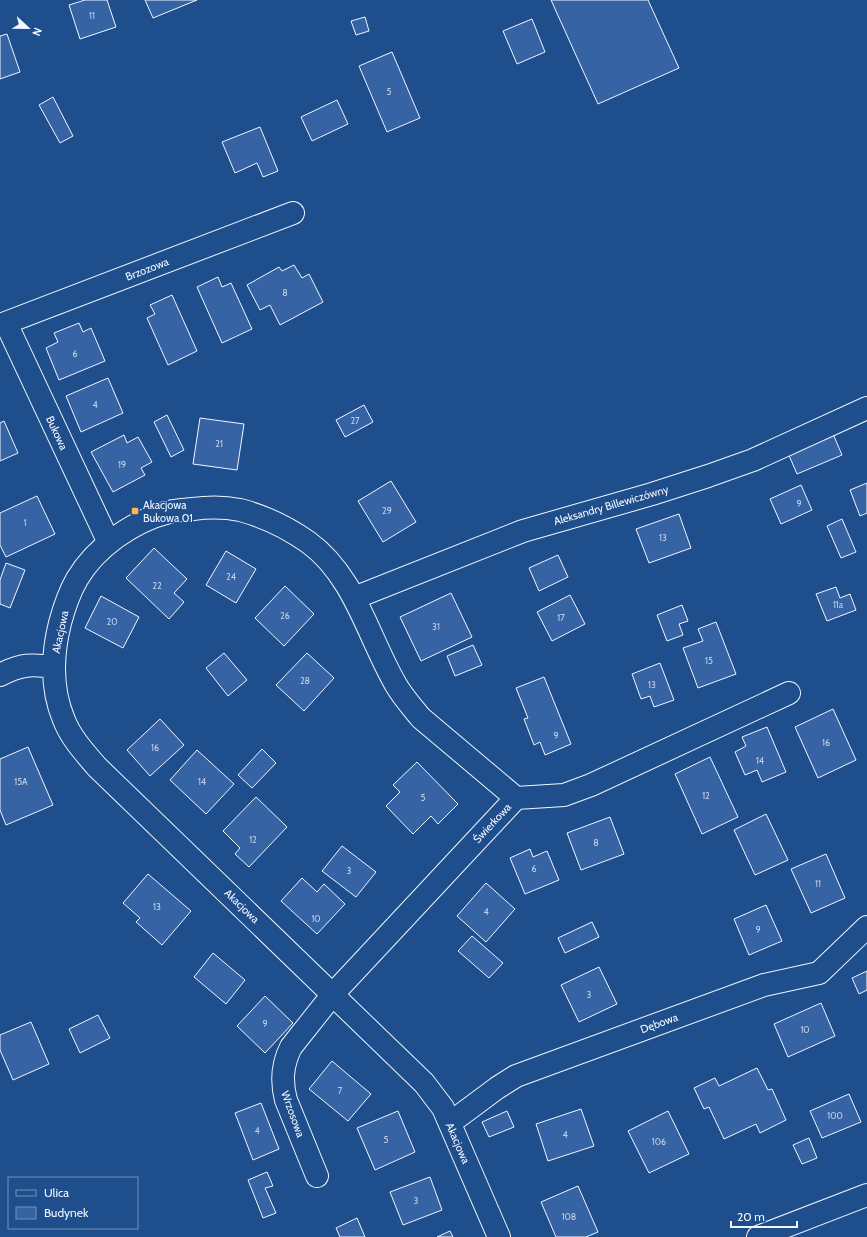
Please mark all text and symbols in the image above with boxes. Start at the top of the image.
north arrow [8,8,48,48]
house number: 11 [89,10,95,21]
text: N [29,26,45,38]
house number: 5 [387,86,392,97]
street label: Brzozowa [123,254,171,284]
house number: 8 [282,287,288,298]
house number: 6 [72,348,78,359]
house number: 4 [92,399,98,410]
street label: Bukowa [43,414,71,453]
house number: 27 [350,415,360,426]
house number: 21 [215,438,223,449]
house number: 19 [118,459,126,470]
street label: Aleksandry Billewiczówny [552,482,670,528]
place label: Akacjowa Bukowa 01 [143,498,193,525]
house number: 9 [796,498,802,509]
house number: 29 [382,505,392,516]
marker: Akacjowa Bukowa 01 [130,506,140,516]
house number: 1 [24,517,27,528]
house number: 13 [659,532,667,543]
house number: 24 [226,571,236,582]
house number: 22 [152,580,162,591]
house number: 11a [833,599,844,610]
street label: Akacjowa [49,609,72,655]
house number: 26 [280,610,290,621]
house number: 17 [557,612,565,623]
house number: 20 [107,616,118,627]
house number: 31 [432,621,440,632]
house number: 15 [705,655,713,666]
house number: 28 [300,675,310,686]
house number: 13 [648,679,656,690]
house number: 9 [553,730,559,741]
house number: 16 [822,737,830,748]
house number: 16 [151,742,159,753]
house number: 14 [756,755,764,766]
house number: 15A [14,776,28,787]
house number: 14 [198,776,206,787]
house number: 12 [702,790,710,801]
house number: 5 [421,792,426,803]
street label: Świerkowa [470,800,515,846]
house number: 12 [249,834,257,845]
house number: 8 [593,837,599,848]
house number: 6 [531,863,537,874]
house number: 3 [347,865,352,876]
house number: 11 [815,878,821,889]
street label: Akacjowa [222,886,263,927]
house number: 13 [153,901,161,912]
house number: 4 [483,906,489,917]
house number: 10 [311,913,321,924]
house number: 9 [755,924,761,935]
house number: 3 [587,989,592,1000]
street label: Dębowa [638,1010,680,1036]
house number: 9 [262,1018,268,1029]
house number: 10 [800,1024,810,1035]
house number: 7 [338,1085,343,1096]
street label: Wrzosowa [278,1089,308,1140]
house number: 100 [827,1110,843,1121]
street label: Akacjowa [443,1120,474,1166]
house number: 4 [254,1125,260,1136]
house number: 4 [562,1129,568,1140]
house number: 5 [384,1134,389,1145]
house number: 106 [652,1136,666,1147]
legend [8,1177,138,1229]
text: Ulica [44,1185,69,1200]
house number: 3 [414,1195,419,1206]
scale bar [731,1203,797,1229]
text: Budynek [44,1205,89,1220]
text: 20 m [737,1209,765,1224]
house number: 108 [562,1211,576,1222]

